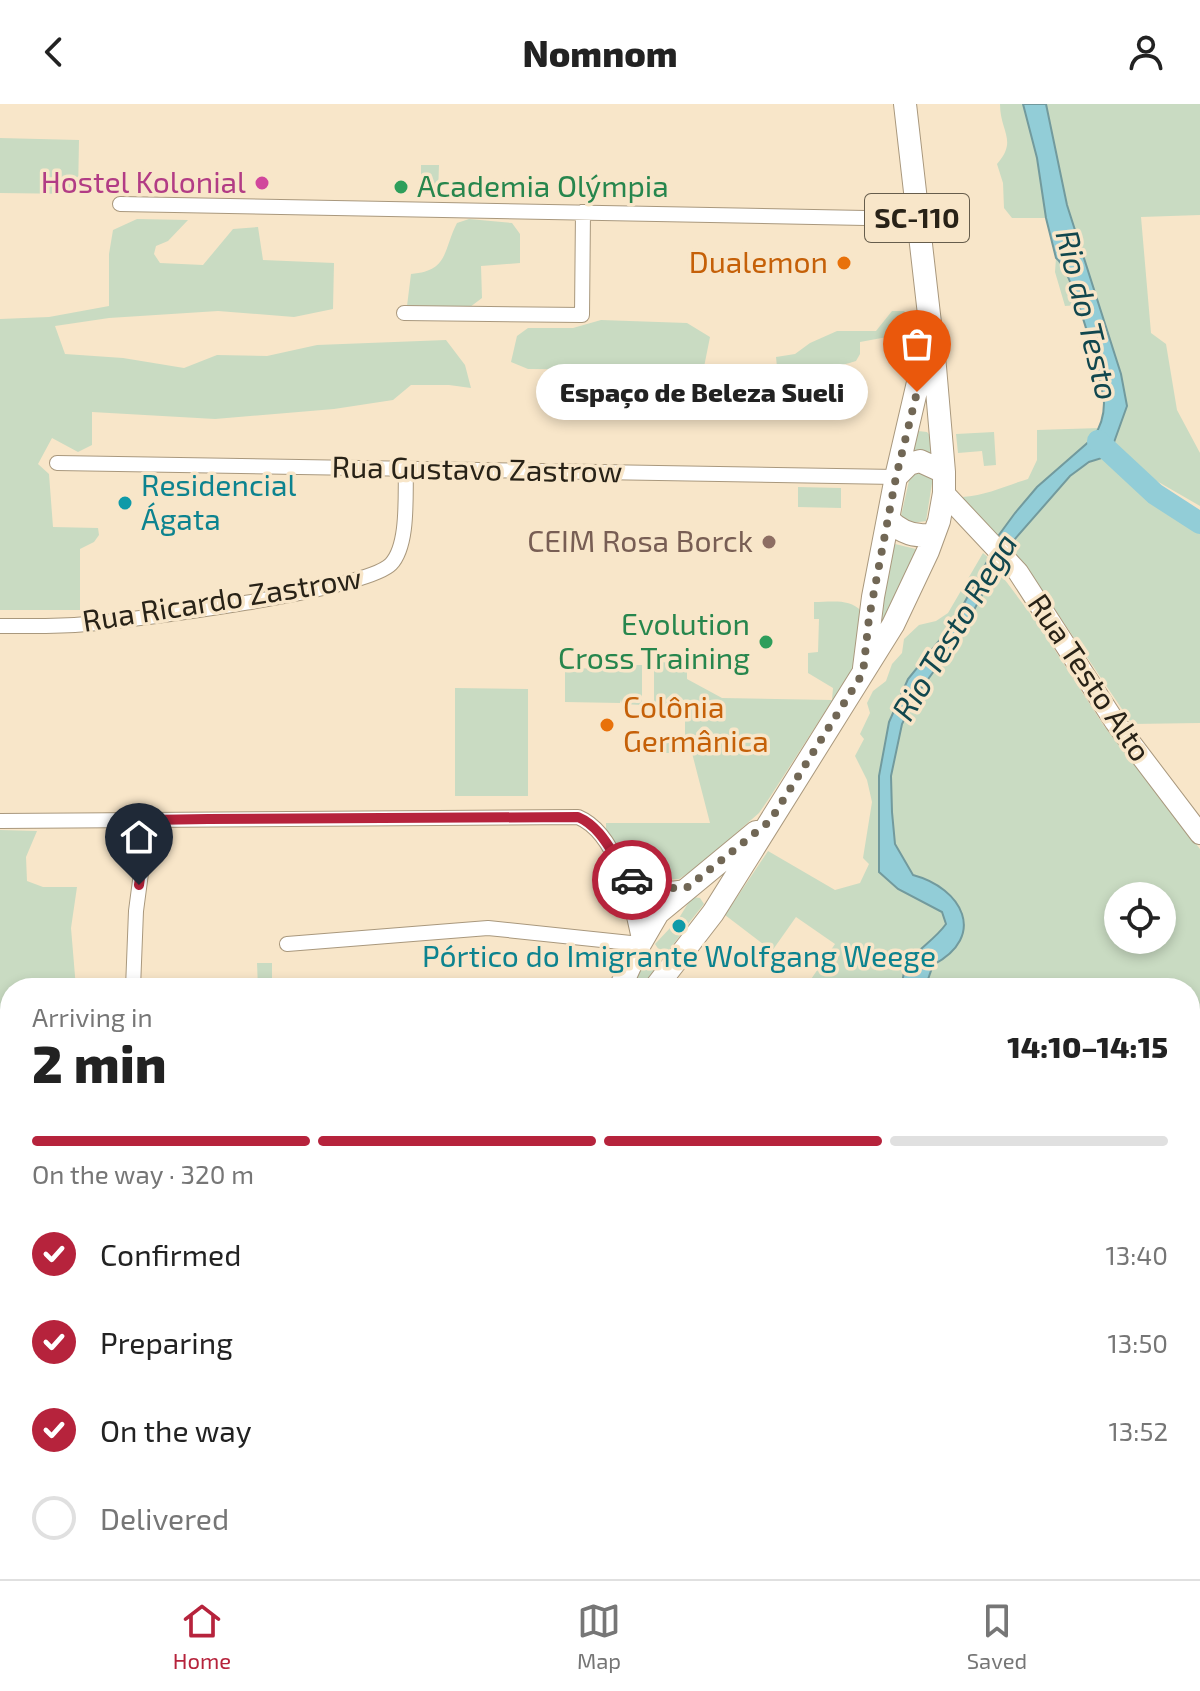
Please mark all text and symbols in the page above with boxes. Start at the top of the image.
icon: back [32,30,76,74]
icon: person [1124,30,1168,74]
text: Nomnom [522,31,678,74]
place label: Hostel Kolonial [41,163,246,199]
place label: Academia Olýmpia [417,167,669,203]
marker: Hostel Kolonial [253,174,271,192]
marker: Academia Olýmpia [392,178,410,196]
road number: SC-110 [865,194,969,242]
water label: Rio do Testo [1049,226,1128,404]
place label: Dualemon [689,243,828,279]
marker: Dualemon [835,254,853,272]
pin [883,310,951,392]
icon: bag [895,322,939,366]
callout: Espaço de Beleza Sueli [537,364,869,420]
text: Espaço de Beleza Sueli [560,376,844,407]
street label: Rua Gustavo Zastrow [331,447,623,489]
place label: Residencial Ágata [141,466,296,536]
marker: Residencial Ágata [116,494,134,512]
place label: CEIM Rosa Borck [527,522,753,558]
water label: Rio Testo Rega [883,526,1025,727]
marker: CEIM Rosa Borck [760,533,778,551]
street label: Rua Ricardo Zastrow [80,558,364,638]
street label: Rua Testo Alto [1022,586,1160,767]
place label: Evolution Cross Training [558,605,750,675]
marker: Evolution Cross Training [757,633,775,651]
place label: Colônia Germânica [623,688,769,758]
marker: Colônia Germânica [598,716,616,734]
pin [105,803,173,885]
icon: home [117,815,161,859]
courier [592,840,672,920]
icon: car [610,858,654,902]
map controls [1104,882,1176,954]
button: locate [1104,882,1176,954]
marker: Pórtico do Imigrante Wolfgang Weege [670,917,688,935]
place label: Pórtico do Imigrante Wolfgang Weege [422,937,936,973]
text: Arriving in [32,1001,153,1032]
text: 14:10–14:15 [1007,1028,1168,1064]
text: 2 min [32,1031,167,1093]
text: On the way · 320 m [32,1158,254,1189]
icon: check [32,1232,76,1276]
text: Confirmed [100,1236,241,1272]
text: 13:40 [1105,1239,1168,1270]
icon: check [32,1320,76,1364]
text: Preparing [100,1324,233,1360]
text: 13:50 [1107,1327,1168,1358]
icon: check [32,1408,76,1452]
text: On the way [100,1412,252,1448]
text: 13:52 [1109,1415,1168,1446]
text: Delivered [100,1500,229,1536]
tab: Home [173,1599,231,1673]
tab: Map [577,1599,621,1673]
tab: Saved [967,1599,1027,1673]

